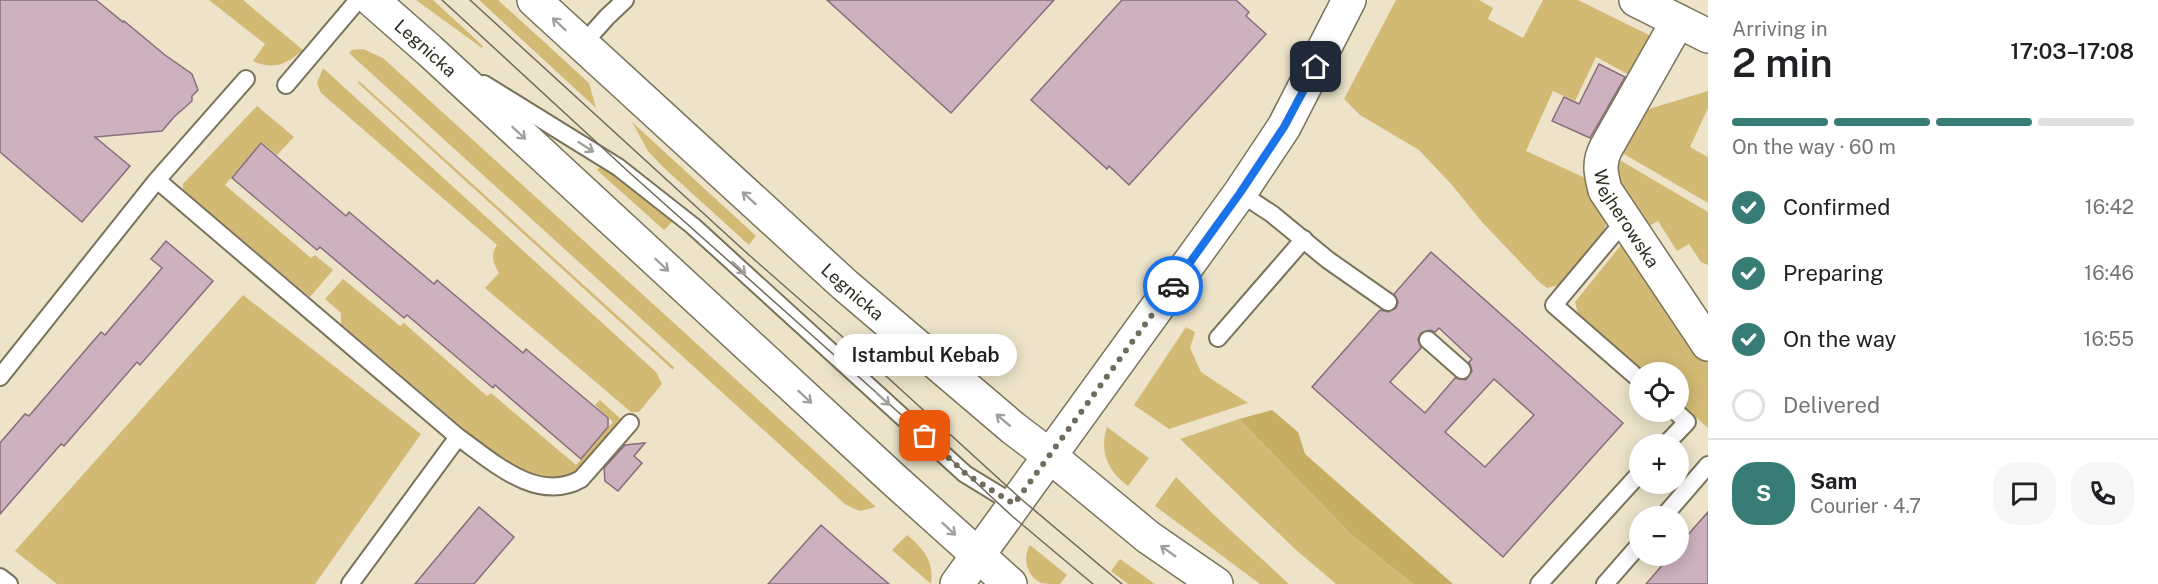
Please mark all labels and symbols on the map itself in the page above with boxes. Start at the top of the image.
street label: Legnicka [391,15,461,81]
one-way arrow [551,17,566,31]
pin [1290,41,1341,92]
one-way arrow [511,126,526,140]
one-way arrow [577,142,594,154]
street label: Wejherowska [1590,167,1664,271]
one-way arrow [742,191,757,205]
courier [1143,256,1203,316]
one-way arrow [654,258,669,272]
street label: Legnicka [817,259,888,324]
one-way arrow [731,261,746,275]
callout: Istambul Kebab [834,334,1016,376]
one-way arrow [797,390,812,404]
one-way arrow [875,392,890,406]
pin [899,410,950,461]
one-way arrow [996,413,1011,427]
one-way arrow [941,522,956,536]
one-way arrow [1161,545,1177,557]

